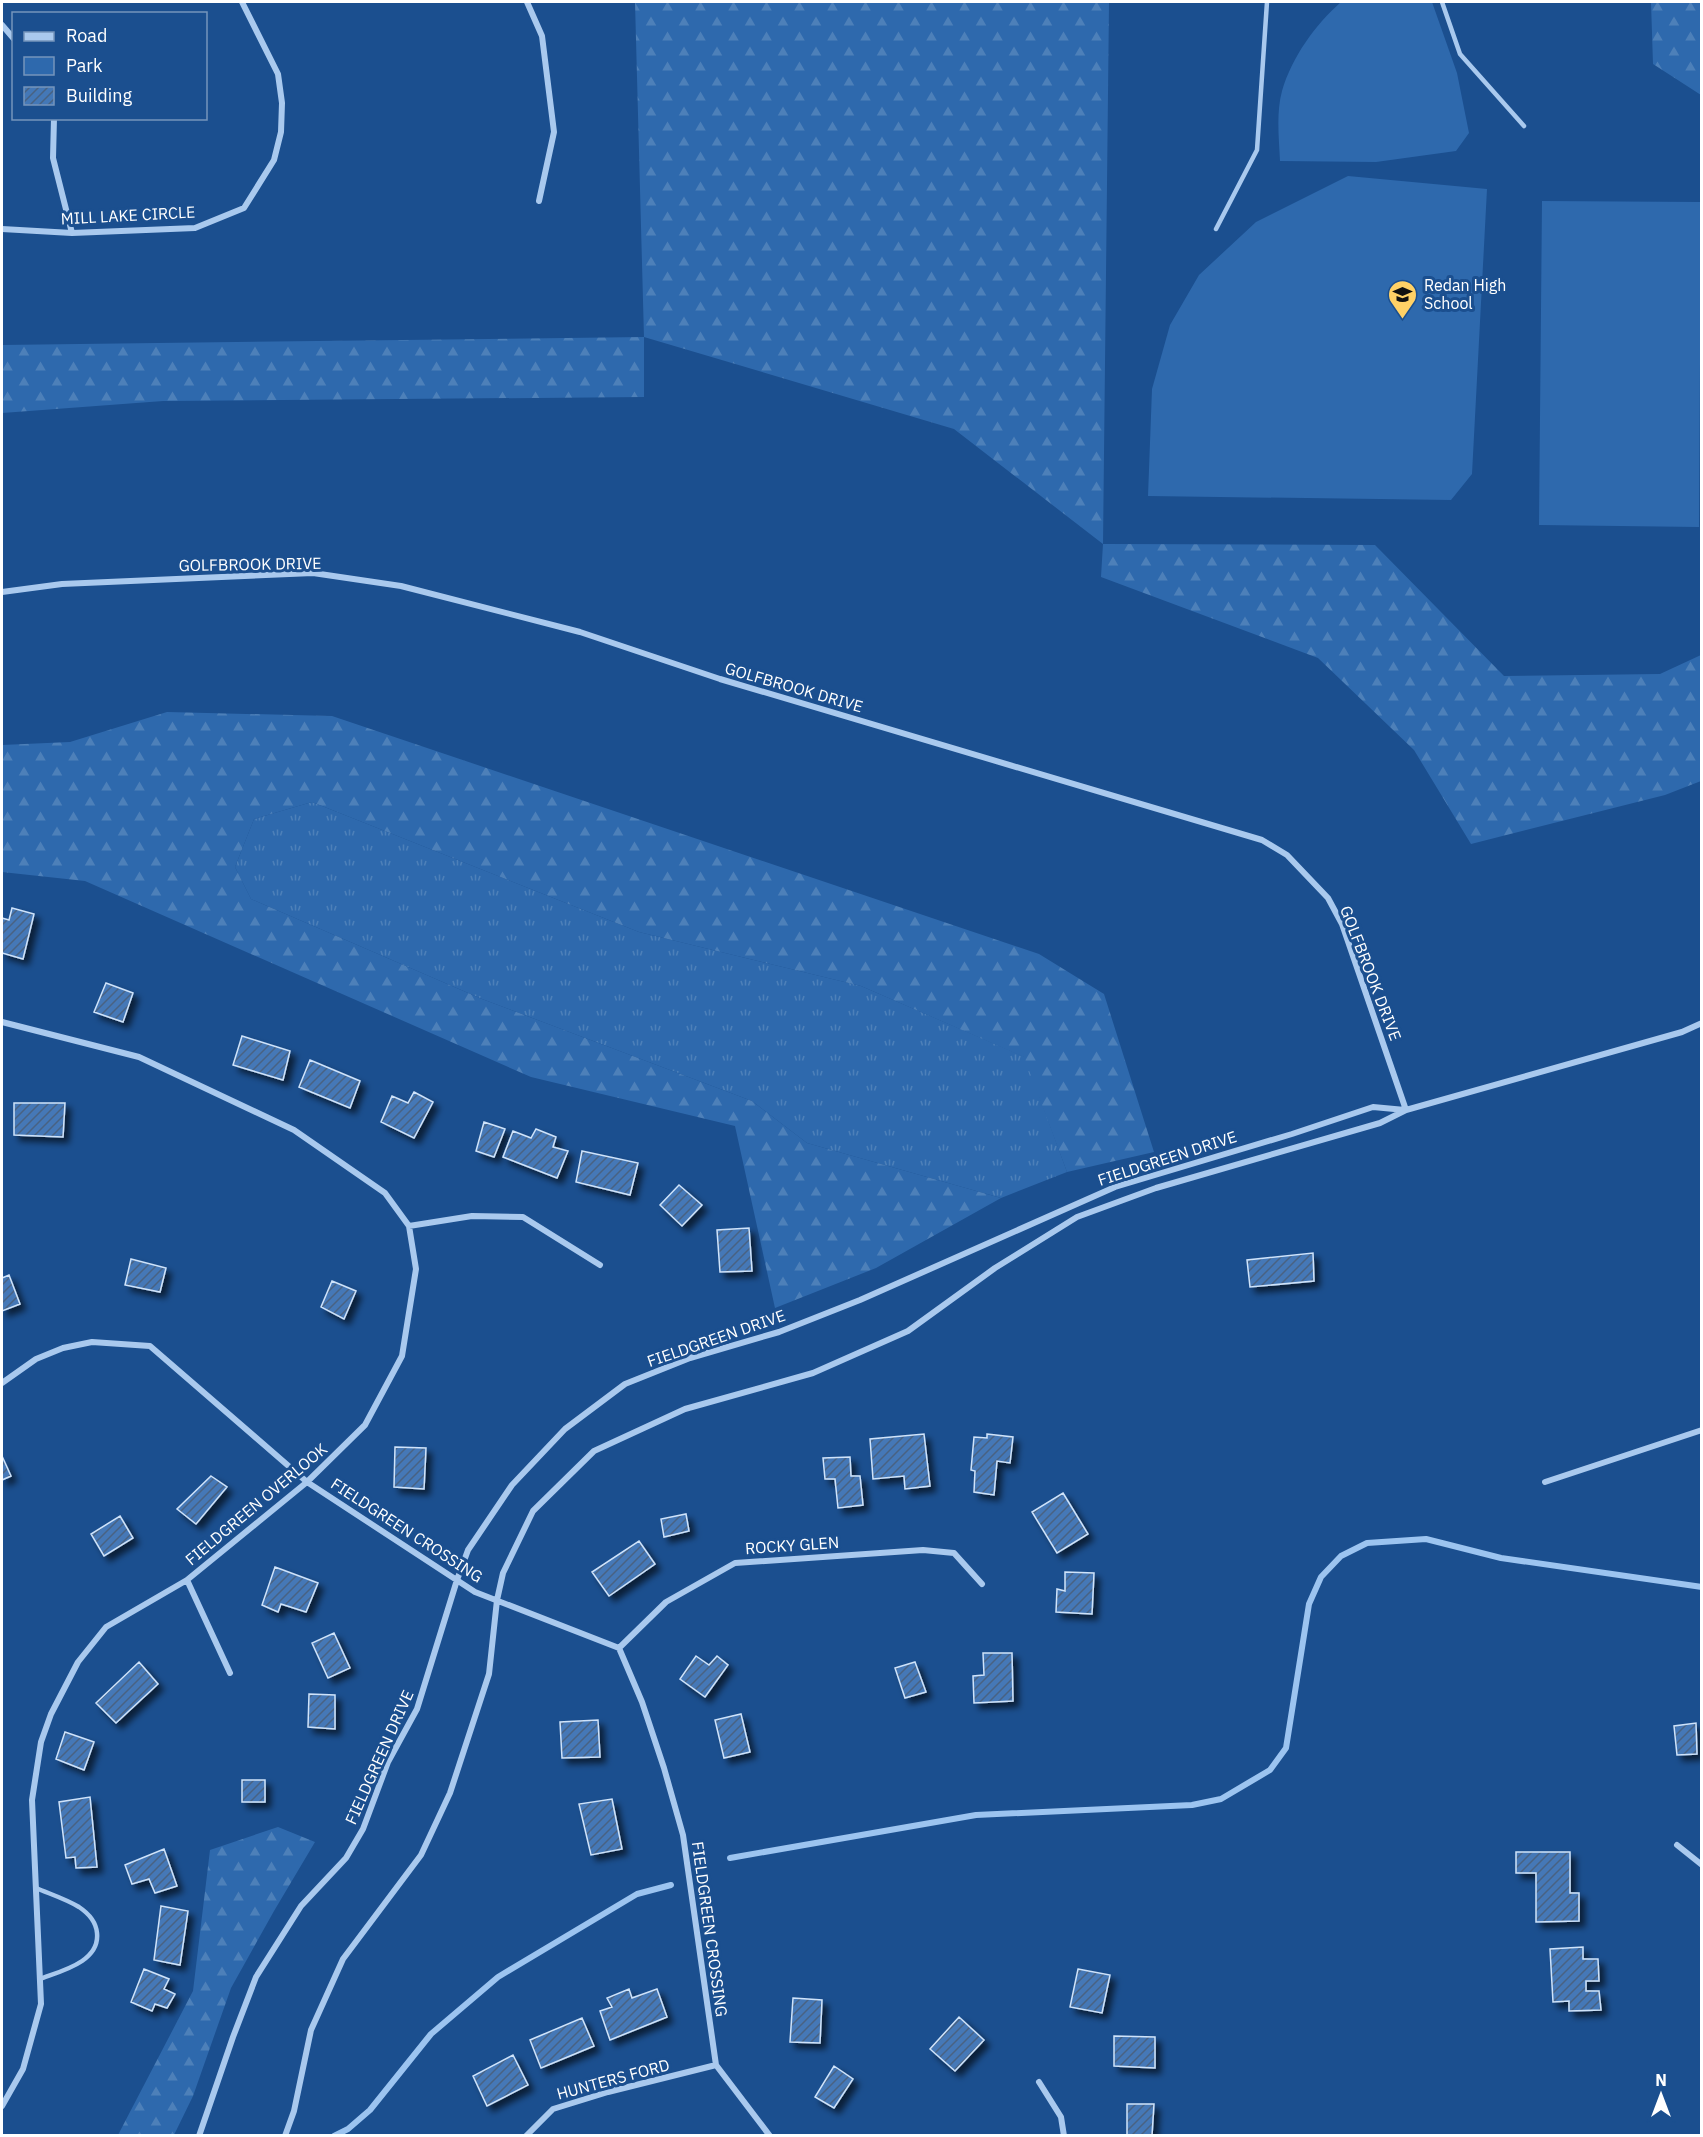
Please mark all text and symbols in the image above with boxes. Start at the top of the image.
legend [12,12,207,120]
text: Road [66,24,107,47]
text: Park [66,54,103,77]
text: Building [66,84,133,107]
street label: MILL LAKE CIRCLE [60,201,196,229]
place label: Redan High School [1424,275,1506,313]
school or university icon: Redan High School [1387,278,1419,320]
street label: GOLFBROOK DRIVE [178,553,322,575]
street label: GOLFBROOK DRIVE [723,658,865,716]
street label: GOLFBROOK DRIVE [1336,903,1406,1043]
street label: FIELDGREEN DRIVE [1095,1126,1239,1190]
street label: FIELDGREEN DRIVE [644,1305,788,1371]
street label: FIELDGREEN OVERLOOK [181,1439,331,1569]
street label: FIELDGREEN CROSSING [327,1473,487,1587]
street label: ROCKY GLEN [744,1532,840,1558]
street label: FIELDGREEN DRIVE [340,1687,418,1827]
street label: FIELDGREEN CROSSING [688,1840,732,2018]
street label: HUNTERS FORD [554,2054,672,2104]
north arrow [1631,2065,1691,2125]
text: N [1655,2070,1667,2090]

